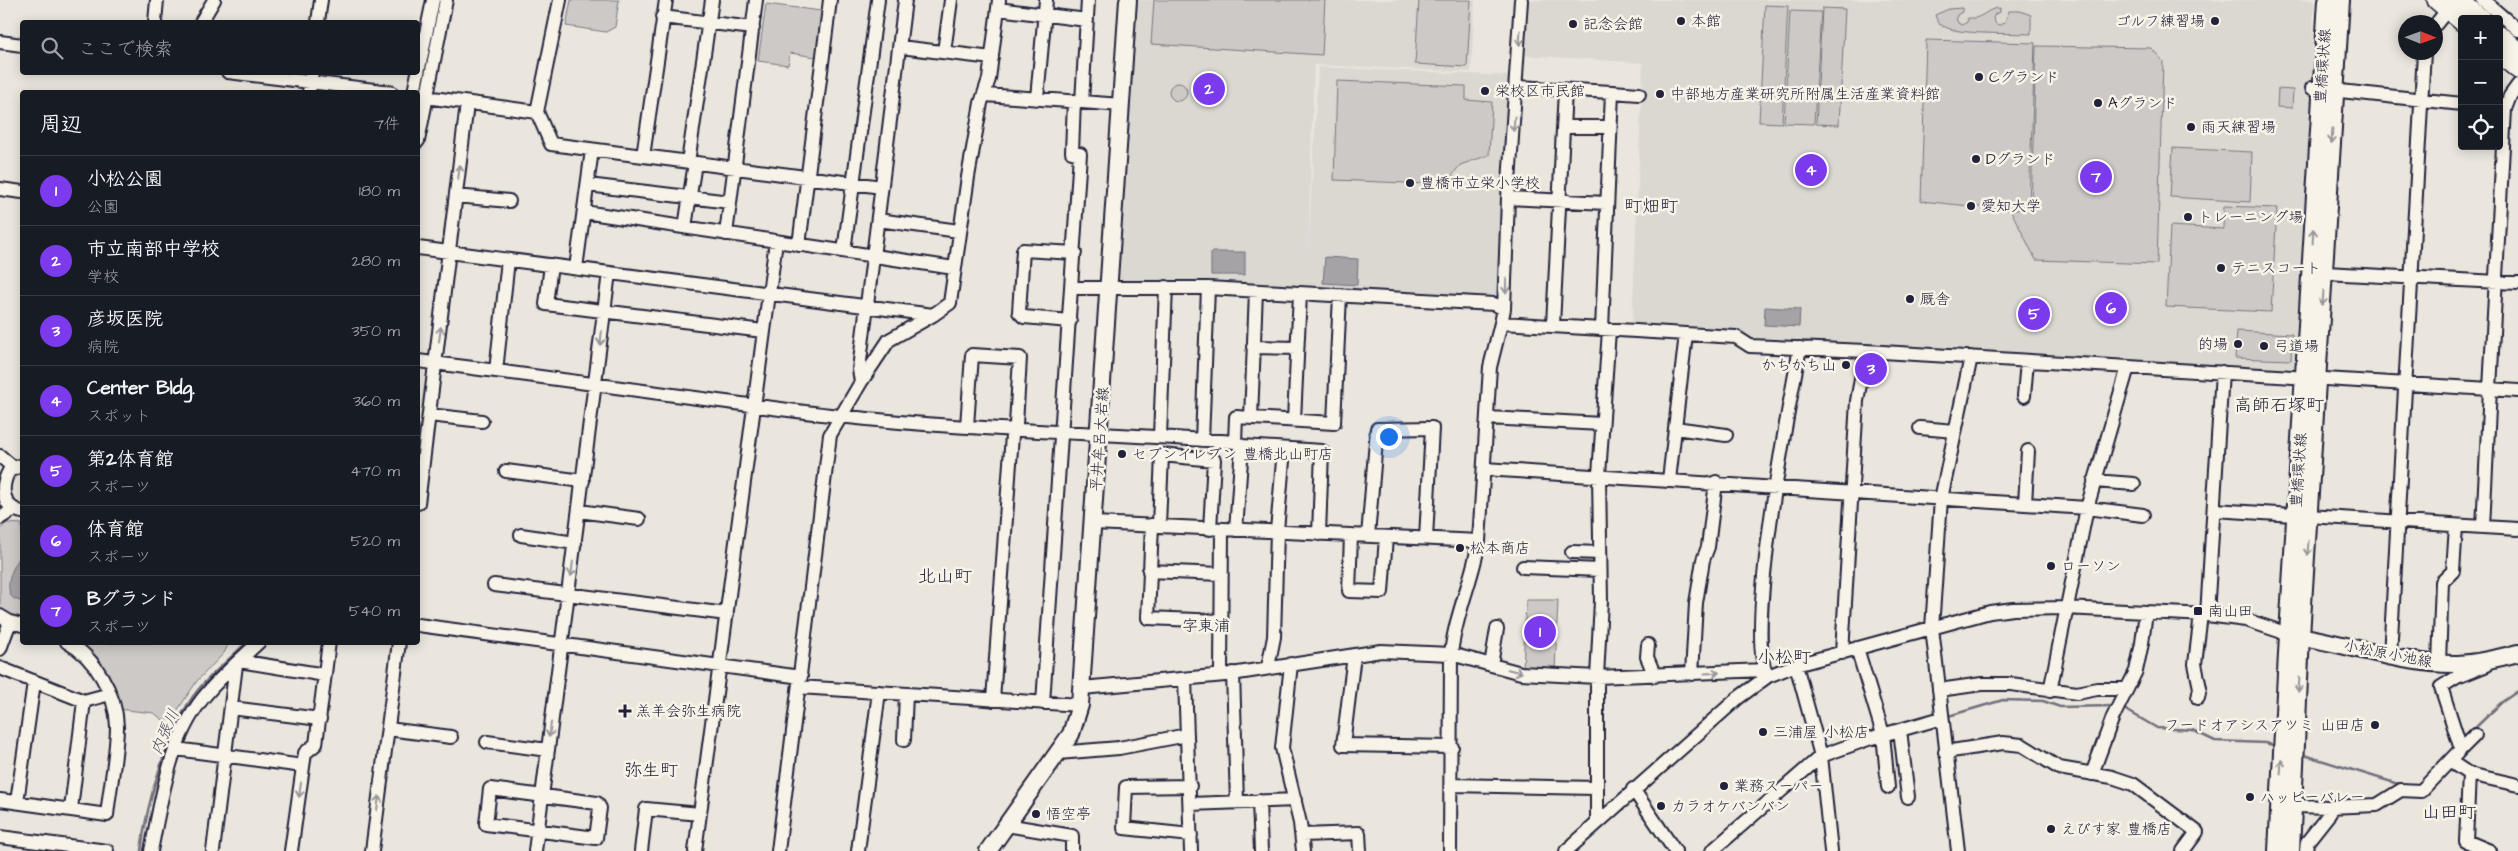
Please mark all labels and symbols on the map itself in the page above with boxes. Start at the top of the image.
place label: 本館 [1691,11,1721,32]
place label: ゴルフ練習場 [2116,11,2205,32]
place label: 記念会館 [1583,14,1643,35]
marker: 本館 [1675,15,1687,27]
marker: ゴルフ練習場 [2209,15,2221,27]
north arrow [2398,15,2443,60]
marker: 記念会館 [1567,18,1579,30]
street label: 豊橋環状線 [2310,28,2336,104]
one-way arrow [1515,29,1524,45]
place label: Cグランド [1989,67,2060,88]
pin: 2 [1193,70,1225,108]
marker: Cグランド [1973,71,1985,83]
place label: 栄校区市民館 [1495,81,1585,102]
place label: 中部地方産業研究所附属生活産業資料館 [1670,84,1940,105]
marker: 栄校区市民館 [1479,85,1491,97]
marker: 中部地方産業研究所附属生活産業資料館 [1654,88,1666,100]
place label: Aグランド [2108,93,2178,114]
marker: Aグランド [2092,97,2104,109]
one-way arrow [1510,115,1519,131]
place label: 雨天練習場 [2201,117,2276,138]
marker: 雨天練習場 [2185,121,2197,133]
one-way arrow [2328,128,2337,144]
place label: Dグランド [1986,149,2056,170]
pin: 4 [1795,151,1827,189]
marker: Dグランド [1970,153,1982,165]
pin: 7 [2080,158,2112,196]
one-way arrow [454,165,464,181]
place label: 豊橋市立栄小学校 [1420,173,1540,194]
marker: 豊橋市立栄小学校 [1404,177,1416,189]
district label: 町畑町 [1624,194,1678,219]
place label: 愛知大学 [1981,196,2041,217]
marker: 愛知大学 [1965,200,1977,212]
place label: トレーニング場 [2198,207,2304,228]
marker: トレーニング場 [2182,211,2194,223]
one-way arrow [2309,229,2318,245]
place label: テニスコート [2231,258,2321,279]
marker: テニスコート [2215,262,2227,274]
one-way arrow [1501,278,1510,294]
place label: 厩舎 [1920,289,1950,310]
pin: 6 [2095,289,2127,327]
one-way arrow [2318,290,2328,306]
marker: 厩舎 [1904,293,1916,305]
pin: 5 [2018,295,2050,333]
one-way arrow [435,326,445,342]
one-way arrow [596,330,606,346]
place label: 的場 [2198,334,2228,355]
place label: 弓道場 [2274,336,2319,357]
marker: 的場 [2232,338,2244,350]
marker: 弓道場 [2258,340,2270,352]
pin: 3 [1855,350,1887,388]
place label: かちかち山 [1761,355,1836,376]
marker: かちかち山 [1840,359,1852,371]
street label: 平井牟呂大岩線 [1086,386,1114,492]
district label: 高師石塚町 [2234,393,2324,418]
your location [1376,424,1402,450]
street label: 豊橋環状線 [2286,432,2312,508]
place label: セブンイレブン 豊橋北山町店 [1132,444,1333,465]
marker: セブンイレブン 豊橋北山町店 [1116,448,1128,460]
place label: 松本商店 [1470,538,1530,559]
one-way arrow [2303,539,2312,555]
marker: 松本商店 [1454,542,1466,554]
place label: ローソン [2061,556,2121,577]
marker: ローソン [2045,560,2057,572]
one-way arrow [566,561,576,577]
district label: 北山町 [918,564,972,589]
place label: 南山田 [2208,601,2253,622]
marker: 南山田 [2192,605,2204,617]
pin: 1 [1524,613,1556,651]
district label: 字東浦 [1182,615,1230,637]
street label: 小松原小池線 [2342,635,2434,673]
district label: 小松町 [1757,645,1811,670]
one-way arrow [1507,667,1523,676]
one-way arrow [1704,669,1720,678]
one-way arrow [2295,677,2304,693]
place label: 羔羊会弥生病院 [636,701,741,722]
marker: 羔羊会弥生病院 [618,704,632,718]
water label: 内張川 [145,706,185,758]
place label: フードオアシスアツミ 山田店 [2165,715,2365,736]
marker: フードオアシスアツミ 山田店 [2369,719,2381,731]
one-way arrow [545,722,555,738]
place label: 三浦屋 小松店 [1773,722,1869,743]
marker: 三浦屋 小松店 [1757,726,1769,738]
district label: 弥生町 [624,758,678,783]
one-way arrow [2276,760,2286,776]
place label: 業務スーパー [1734,776,1823,797]
marker: 業務スーパー [1718,780,1730,792]
one-way arrow [294,781,304,797]
place label: ハッピーバレー [2260,787,2365,808]
marker: ハッピーバレー [2244,791,2256,803]
one-way arrow [373,795,383,811]
place label: カラオケバンバン [1671,796,1790,817]
marker: カラオケバンバン [1655,800,1667,812]
district label: 山田町 [2422,800,2476,825]
place label: 悟空亭 [1046,804,1091,825]
marker: 悟空亭 [1030,808,1042,820]
place label: えびす家 豊橋店 [2061,819,2172,840]
marker: えびす家 豊橋店 [2045,823,2057,835]

